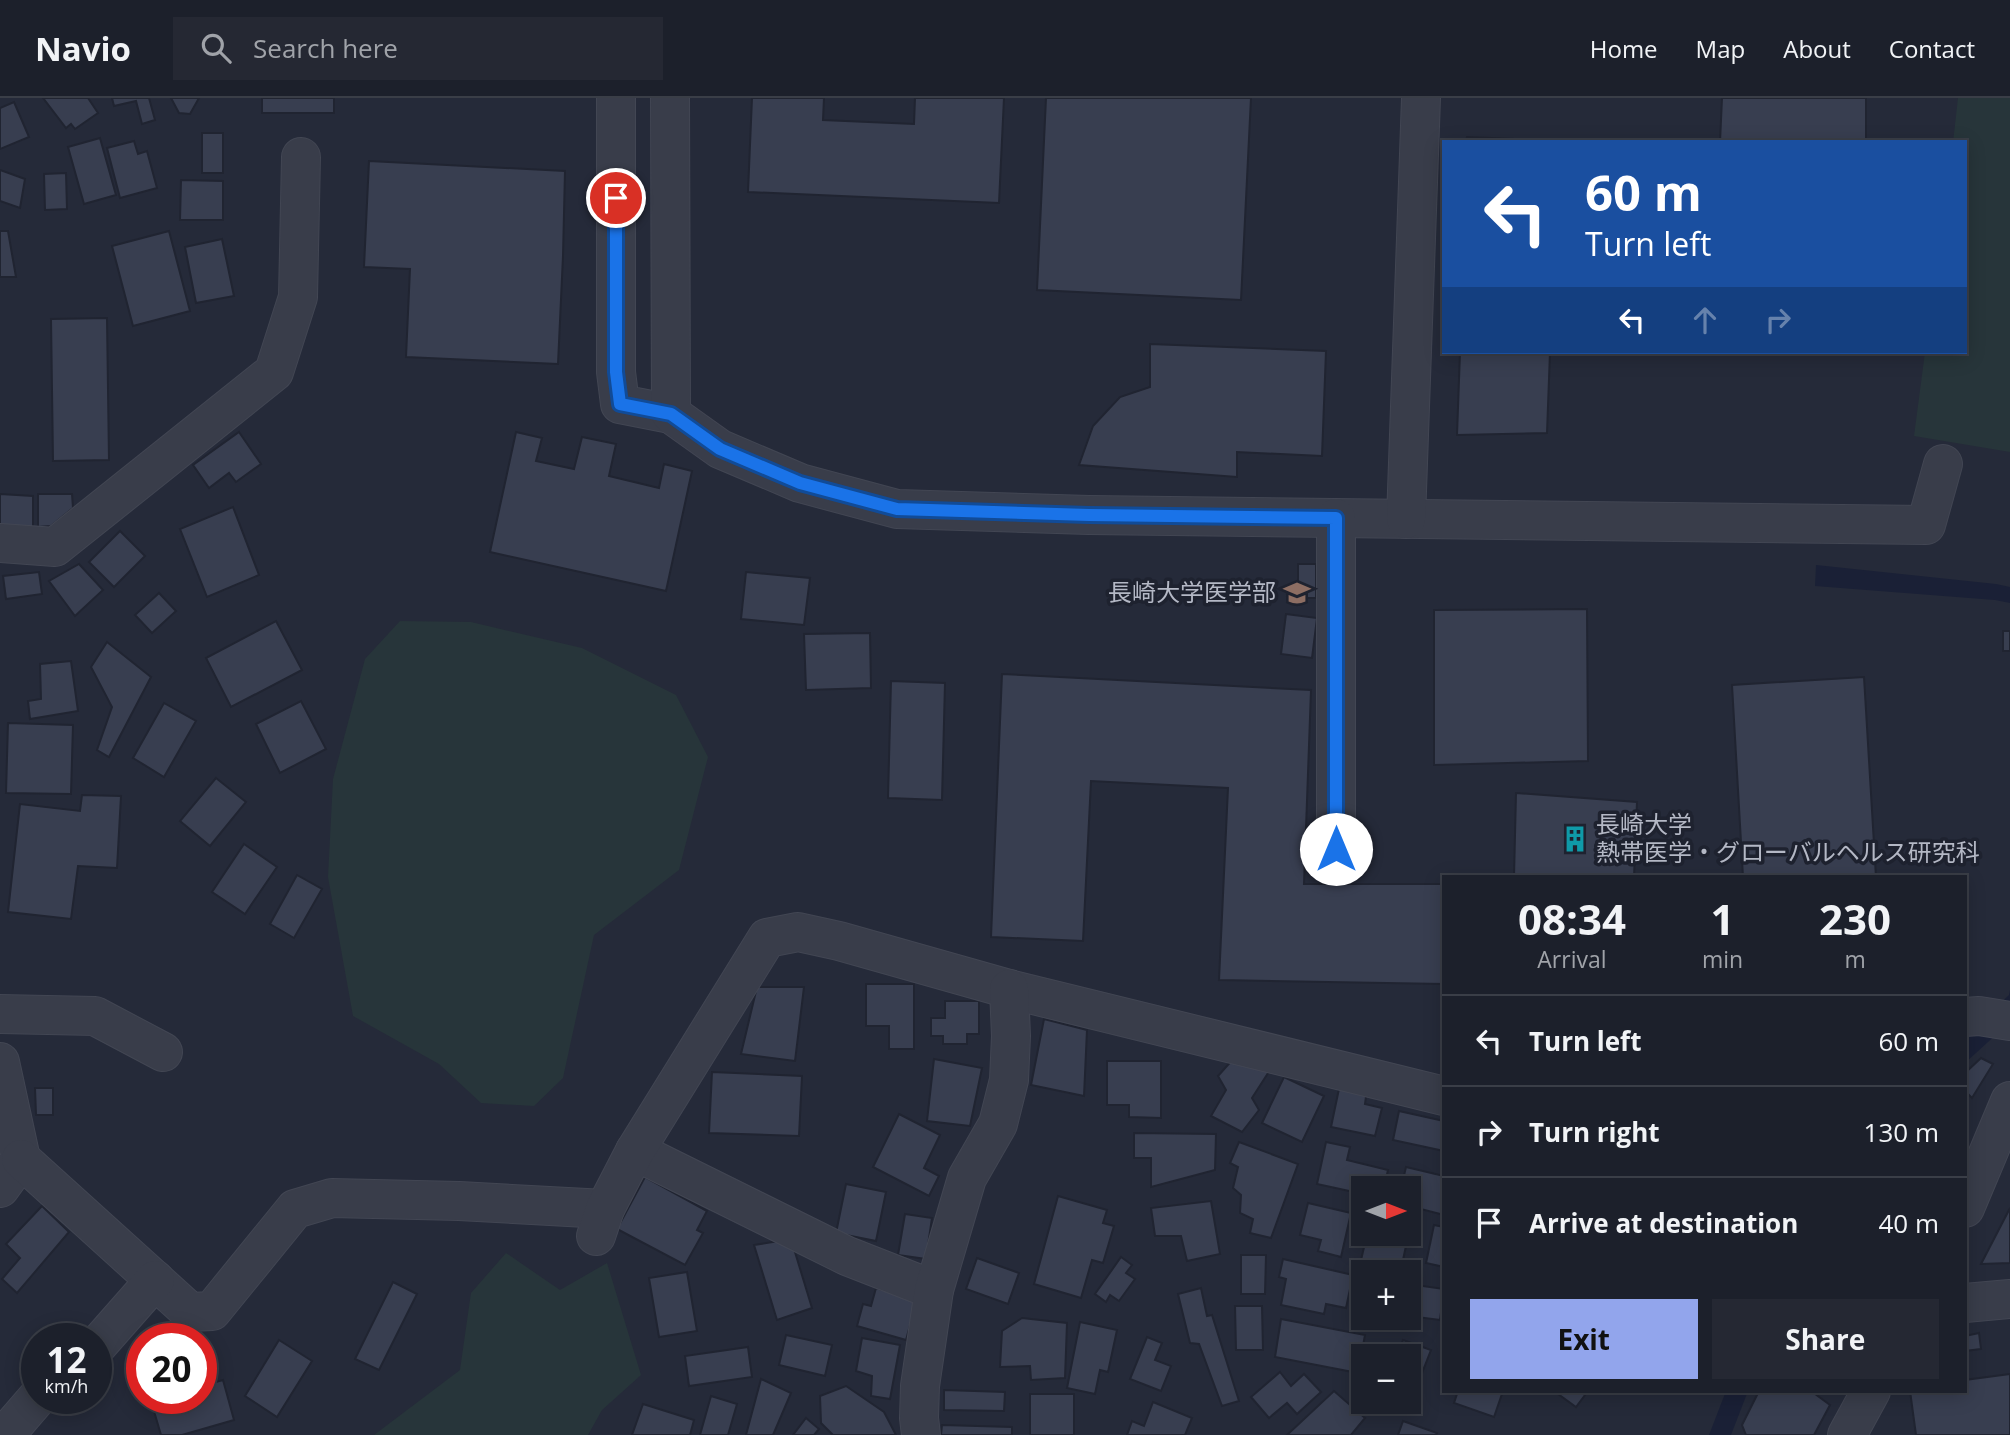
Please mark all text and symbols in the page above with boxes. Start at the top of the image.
search box [173,17,663,80]
text: Navio [35,26,131,71]
icon: search [197,29,235,67]
text: Search here [253,30,398,66]
text: Home [1590,32,1658,65]
text: Map [1696,32,1745,65]
text: About [1783,32,1851,65]
text: Contact [1889,32,1975,65]
text: 60 m [1585,159,1702,225]
pin [586,168,646,228]
icon: left [1470,168,1561,259]
icon: arrive [597,179,635,217]
text: Turn left [1585,222,1711,265]
icon: left [1613,301,1651,339]
icon: ahead [1686,301,1724,339]
icon: right [1759,301,1797,339]
place label: 長崎大学医学部 [1108,575,1276,608]
school or university icon: 長崎大学医学部 [1282,578,1312,608]
place label: 長崎大学 熱帯医学・グローバルヘルス研究科 [1596,807,1980,868]
position arrow [1299,812,1373,886]
building icon: 長崎大学 熱帯医学・グローバルヘルス研究科 [1560,824,1590,854]
text: 08:34 [1518,890,1626,947]
text: 1 [1710,890,1735,947]
text: 230 [1819,890,1891,947]
text: Arrival [1537,943,1607,975]
text: min [1702,943,1743,975]
text: m [1844,943,1866,975]
icon: left [1470,1022,1508,1060]
text: Turn left [1529,1023,1641,1059]
text: 60 m [1878,1023,1939,1059]
icon: right [1470,1113,1508,1151]
text: Turn right [1529,1114,1660,1150]
text: 130 m [1864,1114,1939,1150]
north arrow [1351,1176,1421,1246]
map controls [1351,1176,1421,1414]
icon: arrive [1470,1204,1508,1242]
text: Arrive at destination [1529,1205,1798,1241]
text: 40 m [1878,1205,1939,1241]
button: + [1351,1260,1421,1330]
button: Exit [1470,1299,1698,1379]
button: Share [1712,1299,1939,1379]
speed limit sign: 20 [126,1323,217,1414]
text: 12 [46,1336,87,1383]
button: − [1351,1344,1421,1414]
text: km/h [45,1374,88,1398]

